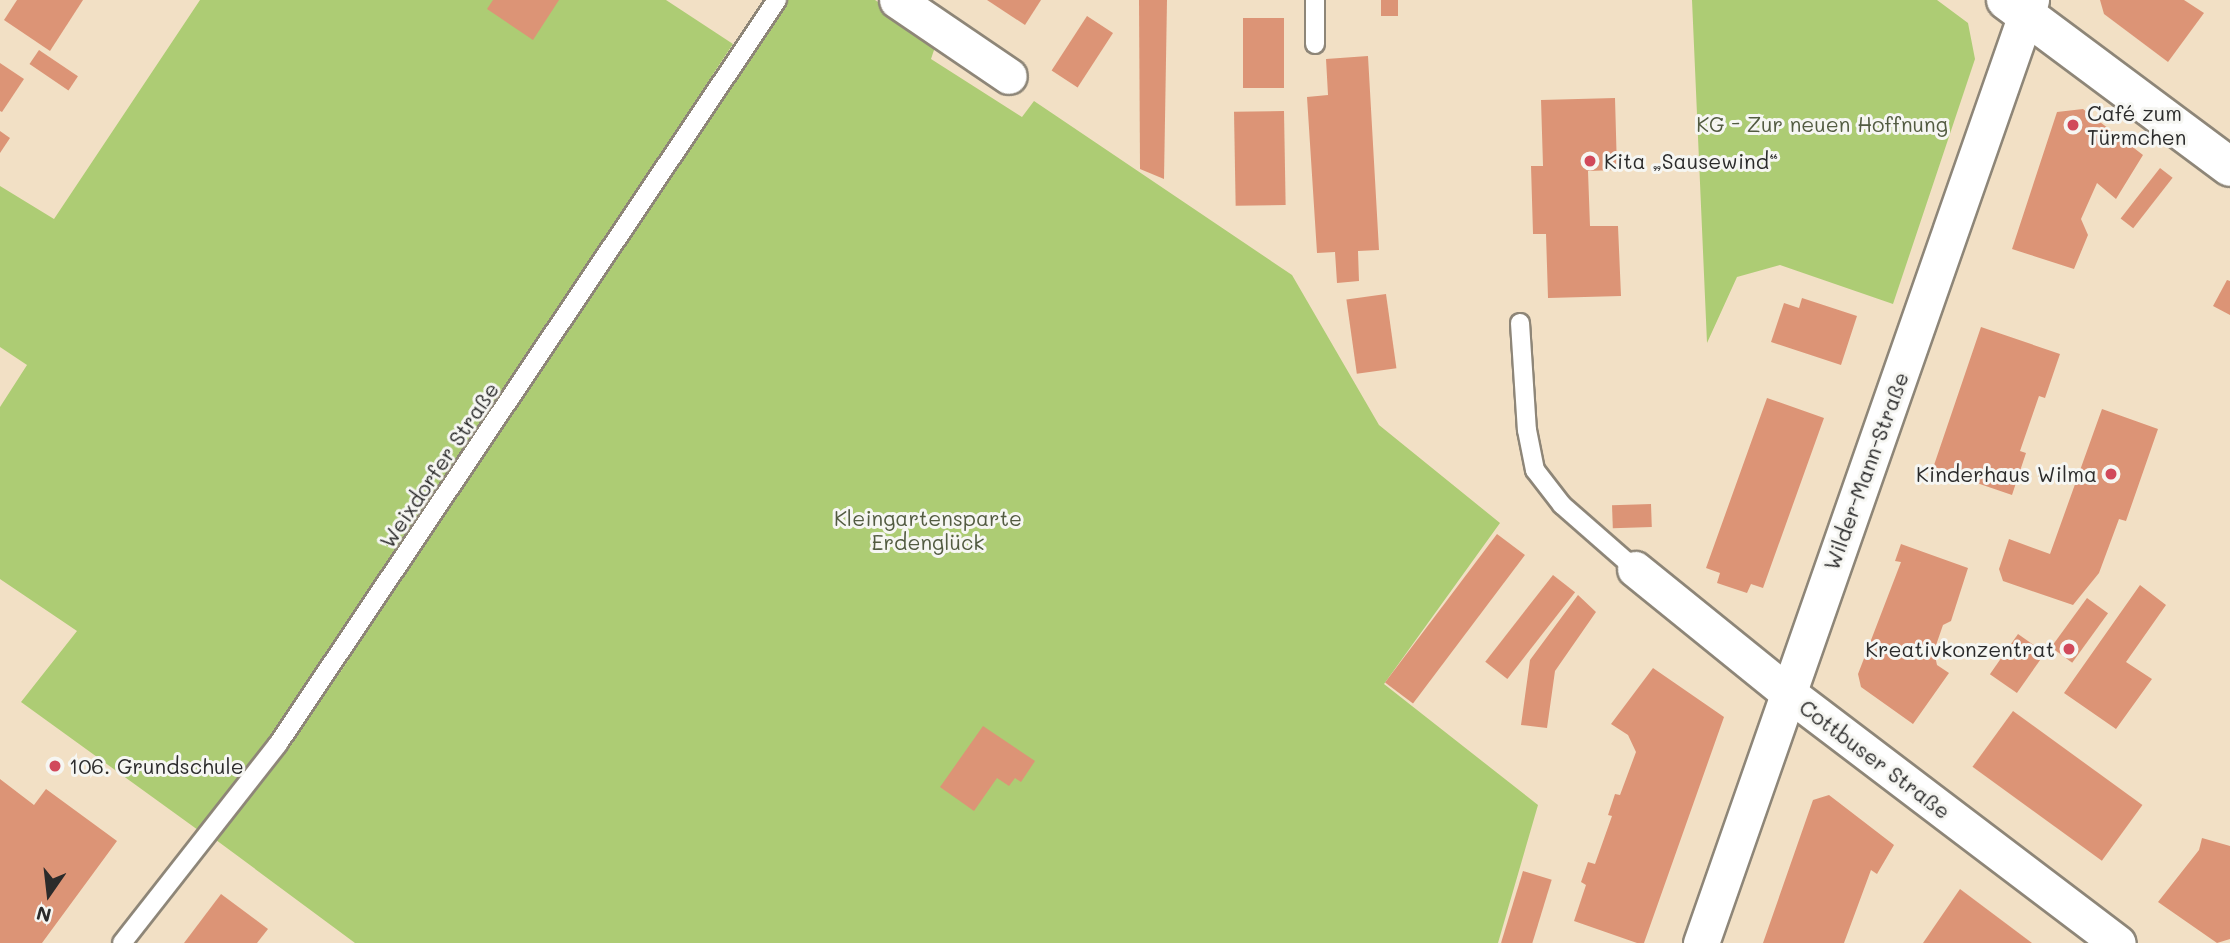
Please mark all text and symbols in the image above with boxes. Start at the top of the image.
place label: Café zum Türmchen [2087,100,2186,150]
park label: KG - Zur neuen Hoffnung [1696,111,1948,137]
marker: Café zum Türmchen [2065,117,2081,133]
place label: Kita „Sausewind“ [1604,148,1779,174]
marker: Kita „Sausewind“ [1582,153,1598,169]
street label: Wilder-Mann-Straße [1818,369,1914,573]
street label: Weixdorfer Straße [374,377,504,553]
place label: Kinderhaus Wilma [1916,461,2097,487]
marker: Kinderhaus Wilma [2103,466,2119,482]
park label: Kleingartensparte Erdenglück [834,505,1022,555]
place label: Kreativkonzentrat [1865,636,2055,662]
marker: Kreativkonzentrat [2061,641,2077,657]
street label: Cottbuser Straße [1795,694,1955,824]
place label: 106. Grundschule [69,753,244,779]
marker: 106. Grundschule [47,758,63,774]
north arrow [14,859,84,929]
text: N [34,901,54,929]

